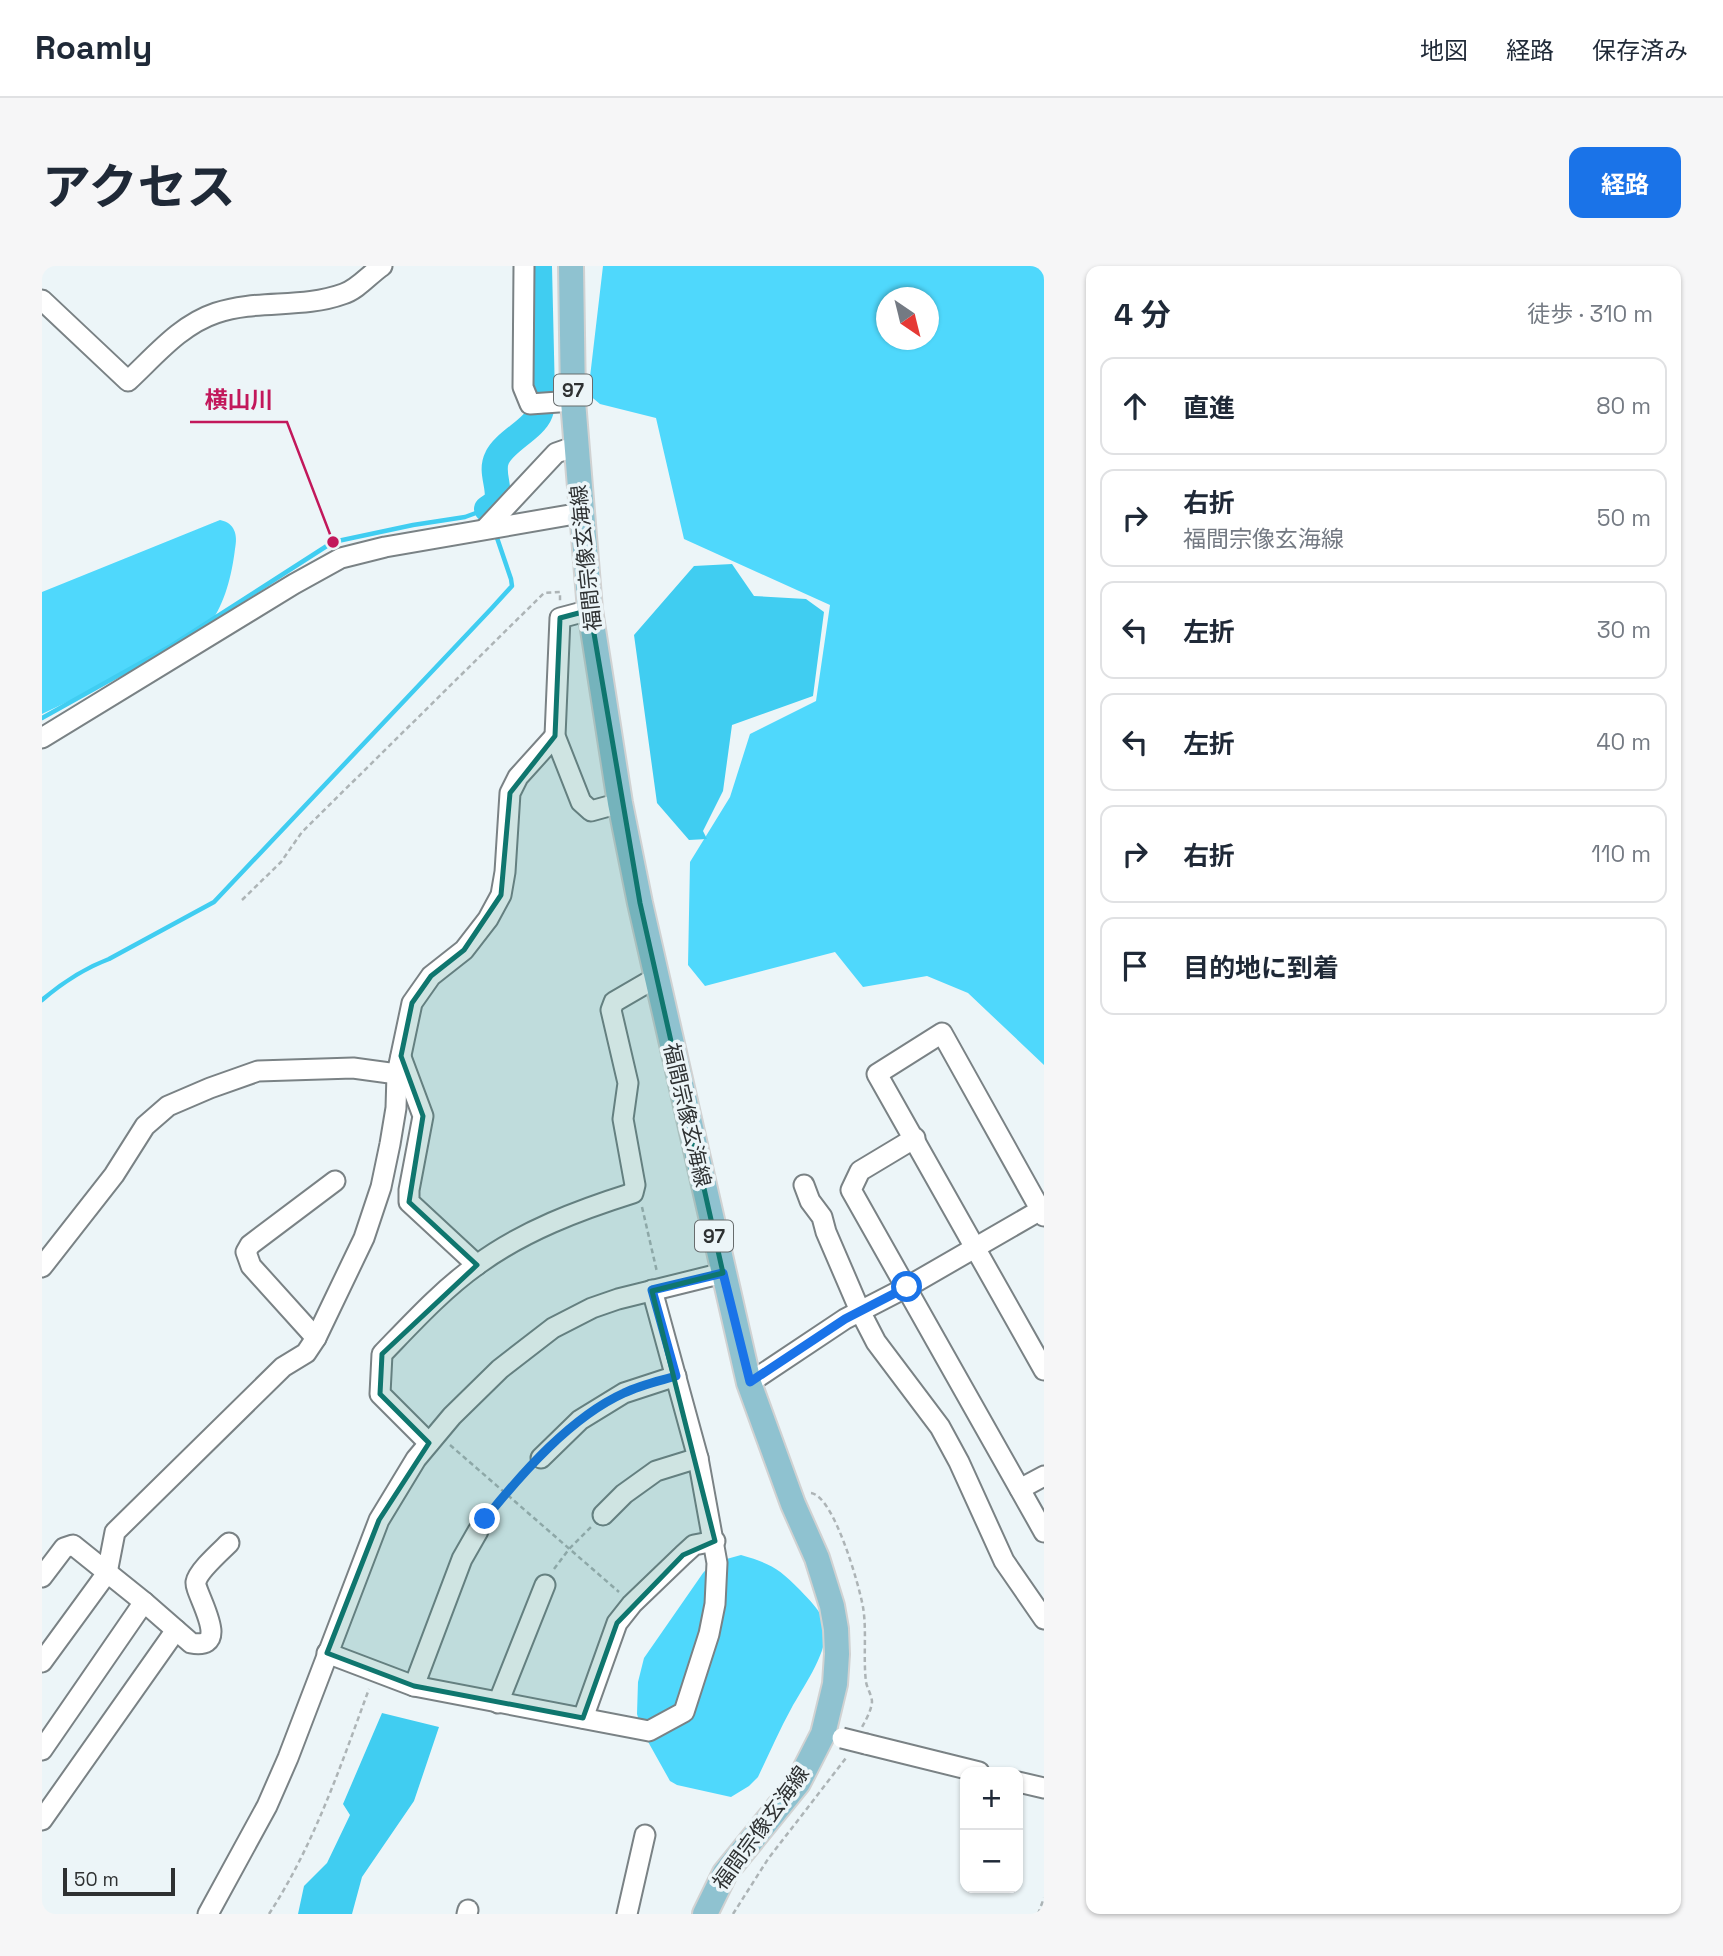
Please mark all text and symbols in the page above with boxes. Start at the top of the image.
text: Roamly [35,27,152,69]
text: 地図 [1420,35,1468,66]
text: 経路 [1506,35,1554,66]
text: 保存済み [1592,35,1688,66]
button: 経路 [1569,147,1681,218]
text: アクセス [42,156,236,218]
north arrow [876,287,939,350]
text: 4 分 [1114,295,1171,334]
text: 徒歩 · 310 m [1527,299,1653,329]
road number: 97 [554,374,592,406]
callout: 横山川 [190,378,287,422]
text: 横山川 [205,385,274,415]
icon: ahead [1116,387,1154,425]
text: 直進 [1183,391,1235,425]
text: 80 m [1596,391,1651,421]
street label: 福間宗像玄海線 [564,484,607,633]
text: 右折 [1183,486,1235,520]
icon: right [1116,499,1154,537]
text: 50 m [1597,503,1651,533]
text: 福間宗像玄海線 [1183,524,1344,554]
icon: left [1116,611,1154,649]
text: 左折 [1183,615,1235,649]
text: 30 m [1597,615,1651,645]
icon: left [1116,723,1154,761]
text: 左折 [1183,727,1235,761]
text: 40 m [1596,727,1651,757]
icon: right [1116,835,1154,873]
text: 右折 [1183,839,1235,873]
text: 110 m [1591,839,1651,869]
icon: arrive [1116,947,1154,985]
text: 目的地に到着 [1183,951,1339,985]
street label: 福間宗像玄海線 [658,1040,717,1190]
road number: 97 [695,1220,733,1252]
route start [891,1271,922,1302]
route end [469,1503,500,1534]
street label: 福間宗像玄海線 [706,1760,815,1895]
map controls [960,1767,1023,1893]
button: + [960,1767,1023,1830]
button: − [960,1830,1023,1893]
scale bar [63,1865,175,1897]
text: 50 m [74,1867,119,1892]

